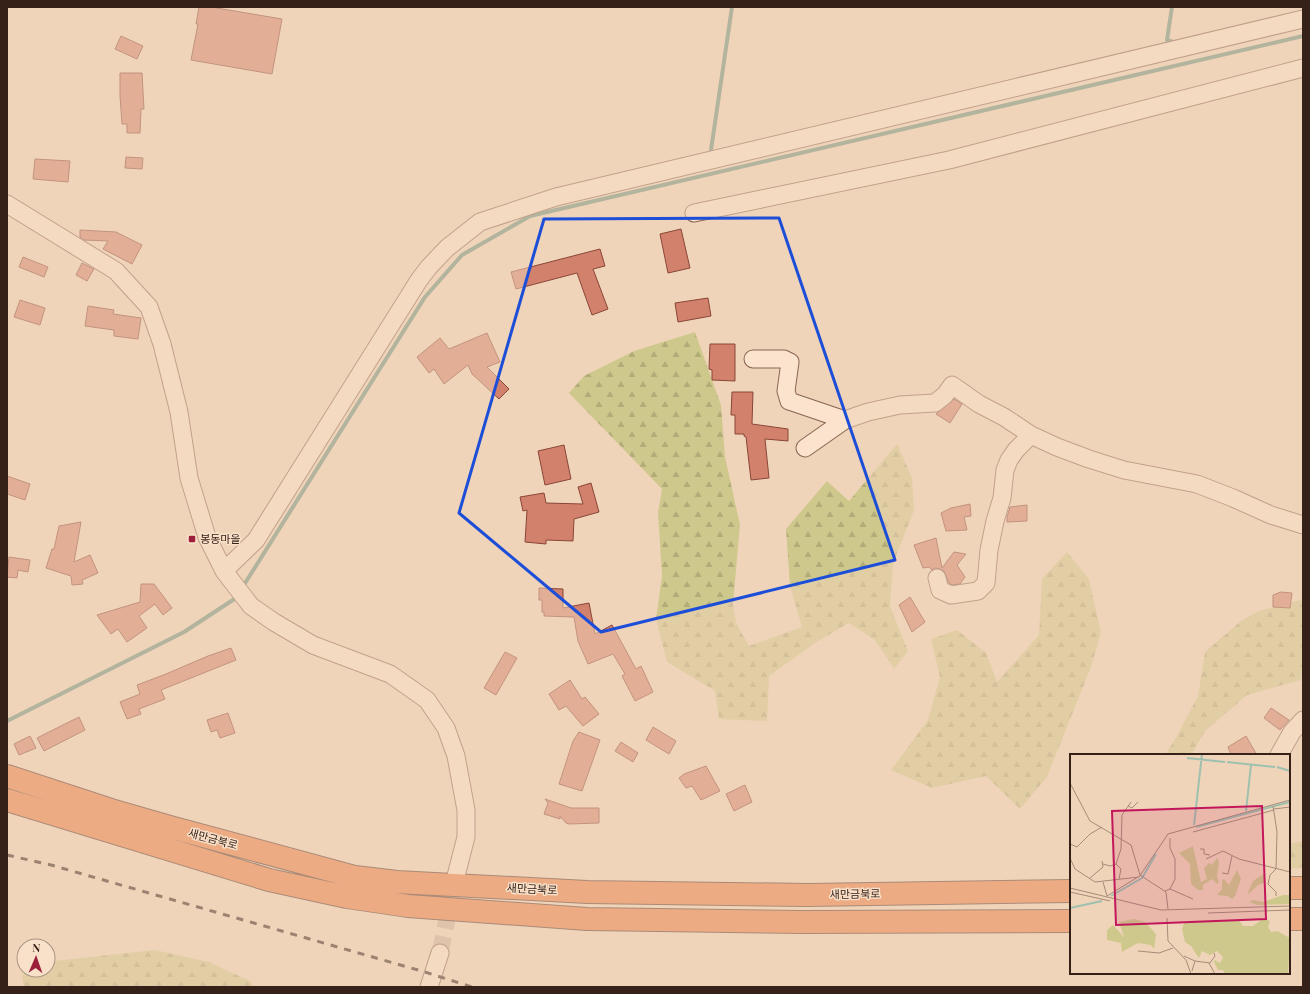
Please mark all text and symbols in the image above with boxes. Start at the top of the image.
place label: 봉동마을 [200,531,240,546]
marker: 봉동마을 [187,534,197,544]
inset map [1070,754,1290,974]
street label: 새만금북로 [187,825,240,852]
street label: 새만금북로 [506,880,558,897]
street label: 새만금북로 [830,886,880,901]
north arrow [16,938,56,978]
text: N [32,940,41,955]

